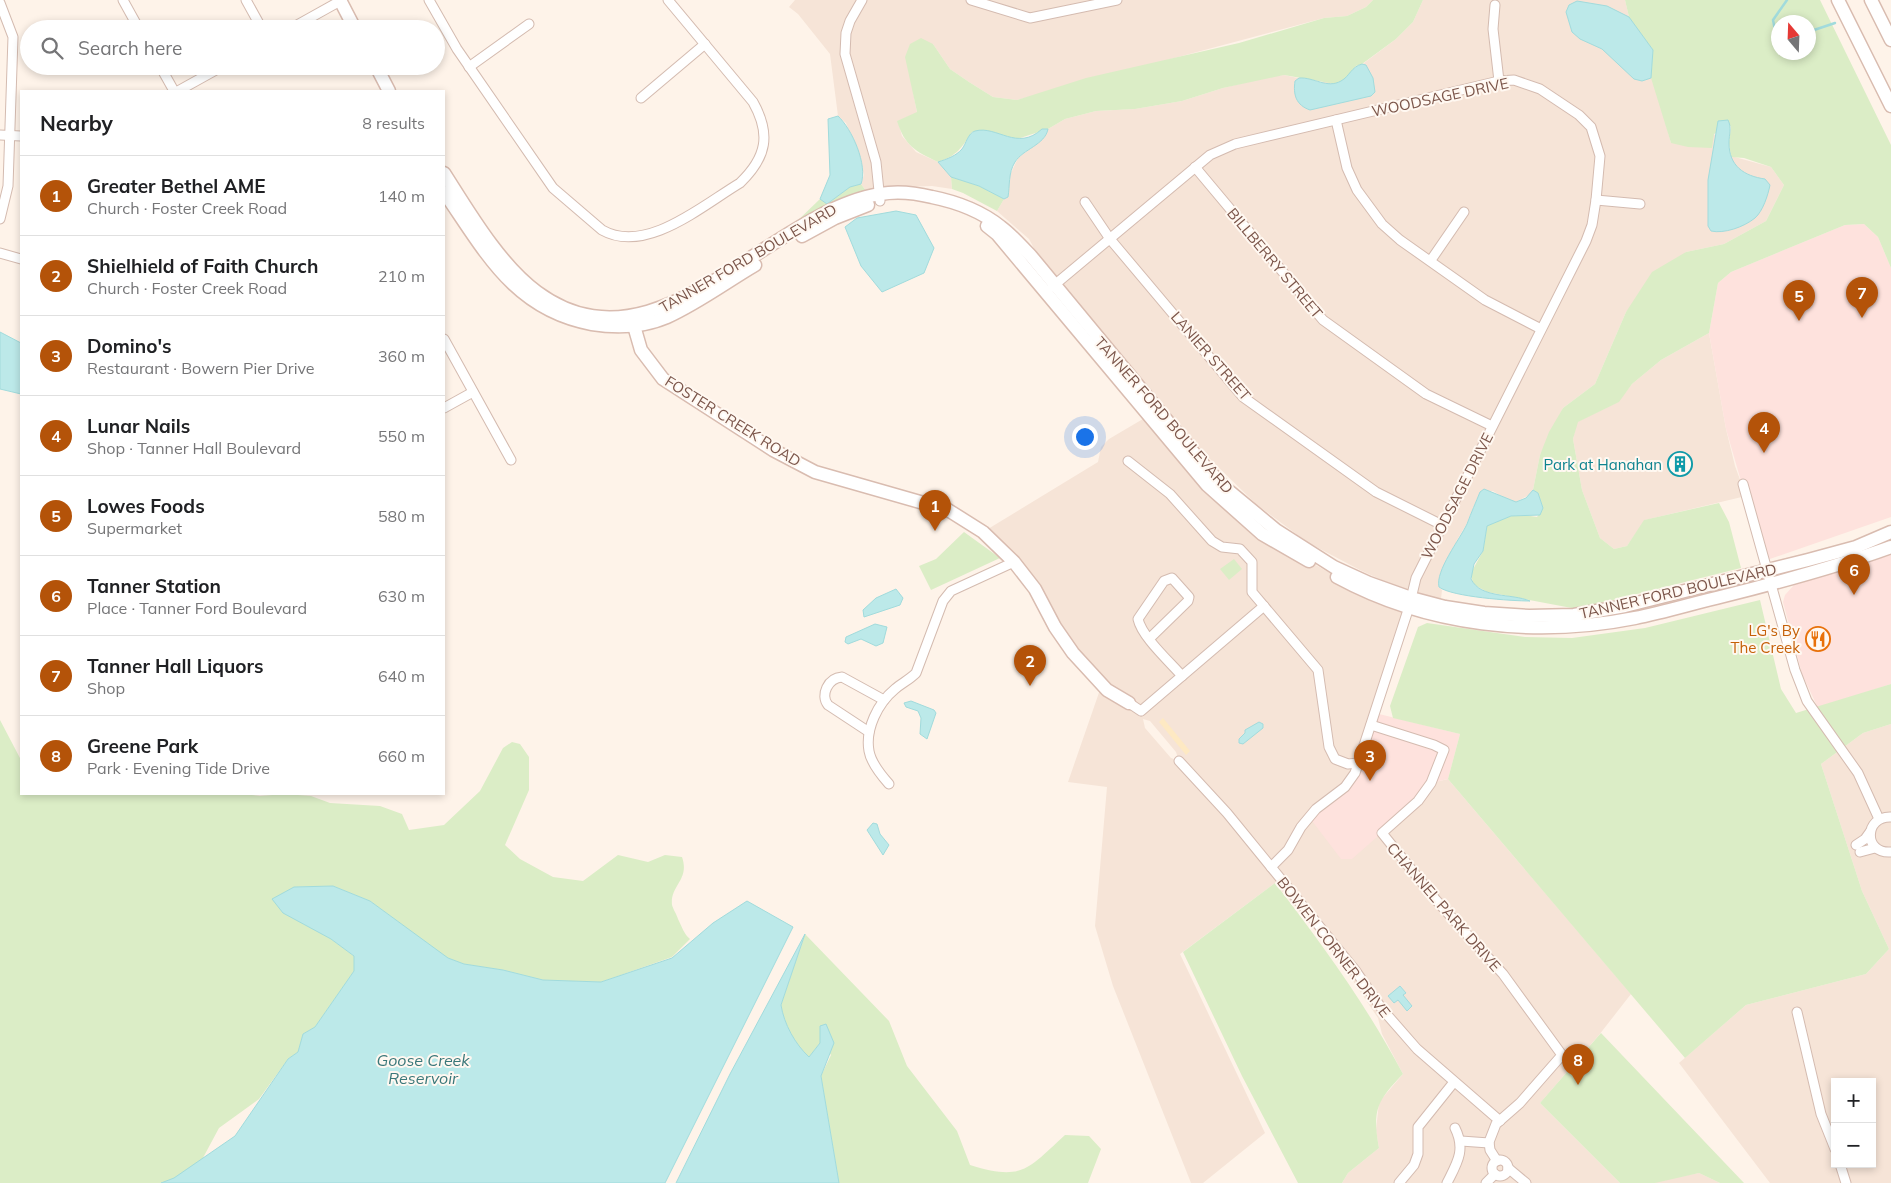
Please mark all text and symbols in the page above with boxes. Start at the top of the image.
north arrow [1771,15,1816,60]
search box [20,20,445,75]
icon: search [38,34,66,62]
text: Search here [78,36,182,60]
street label: WOODSAGE DRIVE [1370,73,1510,121]
text: Nearby [40,110,113,136]
text: 8 results [362,113,425,133]
text: Greater Bethel AME [87,174,266,198]
text: 1 [51,186,61,206]
text: 140 m [378,186,425,206]
text: Church · Foster Creek Road [87,198,287,218]
street label: TANNER FORD BOULEVARD [656,199,840,317]
street label: BILLBERRY STREET [1223,204,1327,322]
text: Shielhield of Faith Church [87,254,318,278]
text: 2 [51,266,61,286]
text: 210 m [378,266,425,286]
pin: 7 [1846,277,1878,318]
text: Church · Foster Creek Road [87,278,287,298]
pin: 5 [1783,280,1815,321]
street label: LANIER STREET [1167,307,1255,405]
street label: TANNER FORD BOULEVARD [1091,333,1237,497]
text: Domino's [87,334,172,358]
text: 3 [51,346,61,366]
text: 360 m [378,346,425,366]
text: Restaurant · Bowern Pier Drive [87,358,315,378]
street label: FOSTER CREEK ROAD [662,371,804,471]
pin: 4 [1748,412,1780,453]
text: Lunar Nails [87,414,190,438]
your location [1072,424,1098,450]
text: 4 [51,426,61,446]
text: 550 m [378,426,425,446]
street label: WOODSAGE DRIVE [1417,429,1497,562]
text: Shop · Tanner Hall Boulevard [87,438,301,458]
building icon: Park at Hanahan [1667,451,1693,477]
place label: Park at Hanahan [1543,455,1662,474]
pin: 1 [919,490,951,531]
text: Lowes Foods [87,494,205,518]
text: 5 [51,506,61,526]
text: 580 m [378,506,425,526]
text: Supermarket [87,518,182,538]
pin: 6 [1838,554,1870,595]
street label: TANNER FORD BOULEVARD [1578,559,1778,623]
text: Tanner Station [87,574,221,598]
text: 6 [51,586,61,606]
text: 630 m [378,586,425,606]
text: Place · Tanner Ford Boulevard [87,598,307,618]
place label: LG's By The Creek [1730,621,1800,657]
restaurant icon: LG's By The Creek [1805,626,1831,652]
pin: 2 [1014,645,1046,686]
text: Tanner Hall Liquors [87,654,264,678]
text: 7 [51,666,61,686]
text: 640 m [378,666,425,686]
text: Shop [87,678,125,698]
text: Greene Park [87,734,198,758]
pin: 3 [1354,740,1386,781]
text: 8 [51,746,61,766]
text: 660 m [378,746,425,766]
text: Park · Evening Tide Drive [87,758,270,778]
street label: CHANNEL PARK DRIVE [1383,839,1505,975]
street label: BOWEN CORNER DRIVE [1273,873,1395,1021]
pin: 8 [1562,1044,1594,1085]
water label: Goose Creek Reservoir [376,1050,470,1088]
map controls [1831,1078,1876,1168]
button: + [1831,1078,1876,1123]
button: − [1831,1123,1876,1168]

